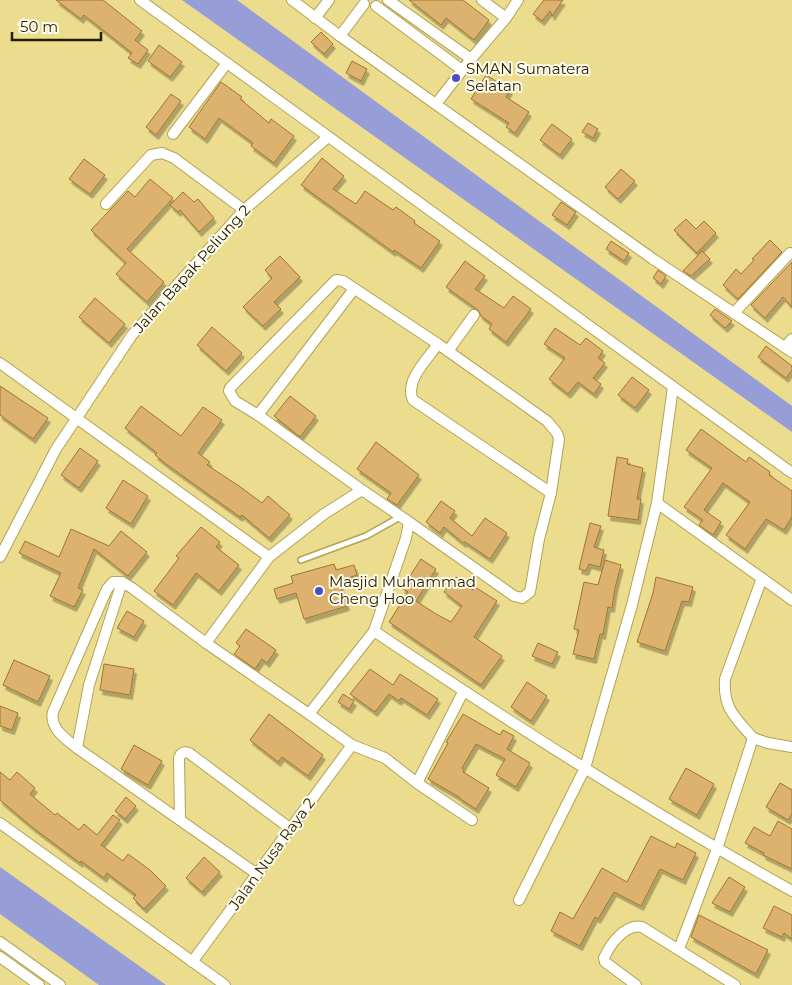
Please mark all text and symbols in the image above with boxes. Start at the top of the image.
scale bar [12,10,101,42]
text: 50 m [20,17,58,36]
place label: SMAN Sumatera Selatan [466,59,590,95]
marker: SMAN Sumatera Selatan [450,72,462,84]
street label: Jalan Bapak Peliung 2 [128,201,254,337]
place label: Masjid Muhammad Cheng Hoo [329,572,476,608]
marker: Masjid Muhammad Cheng Hoo [313,585,325,597]
street label: Jalan Nusa Raya 2 [224,794,319,914]

